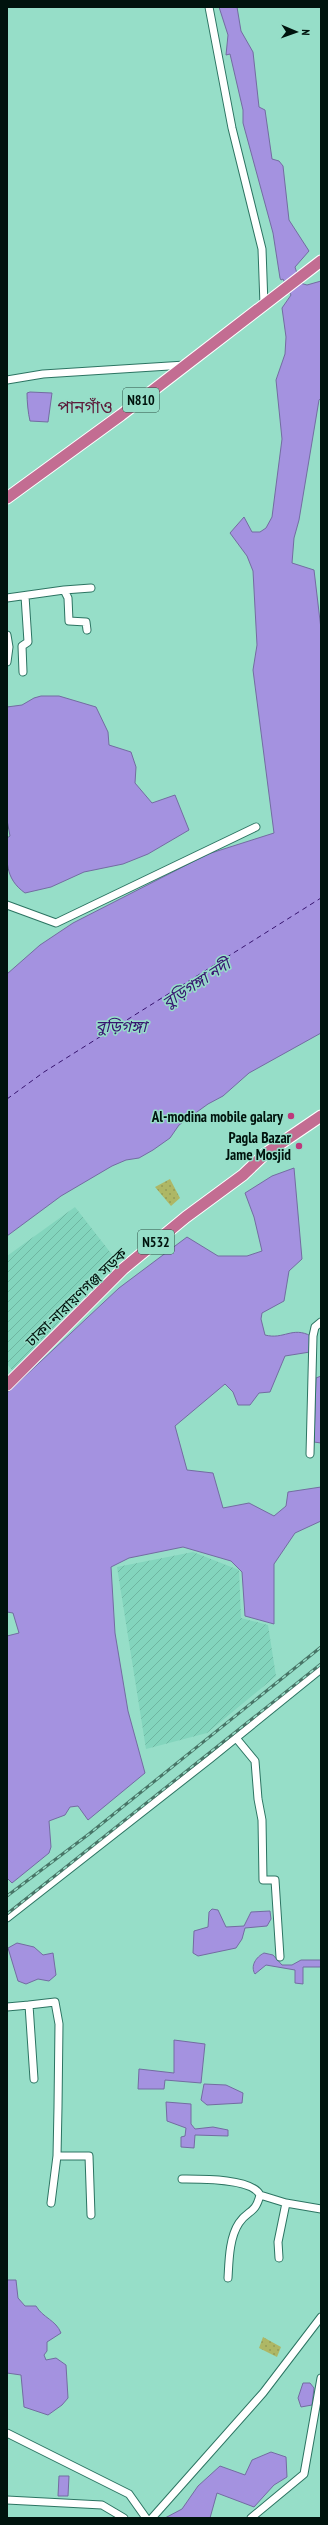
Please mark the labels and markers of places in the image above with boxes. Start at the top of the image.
place label: Al-modina mobile galary [151,1107,284,1126]
marker: Al-modina mobile galary [286,1111,296,1121]
place label: Pagla Bazar Jame Mosjid [225,1128,292,1164]
marker: Pagla Bazar Jame Mosjid [294,1141,304,1151]

